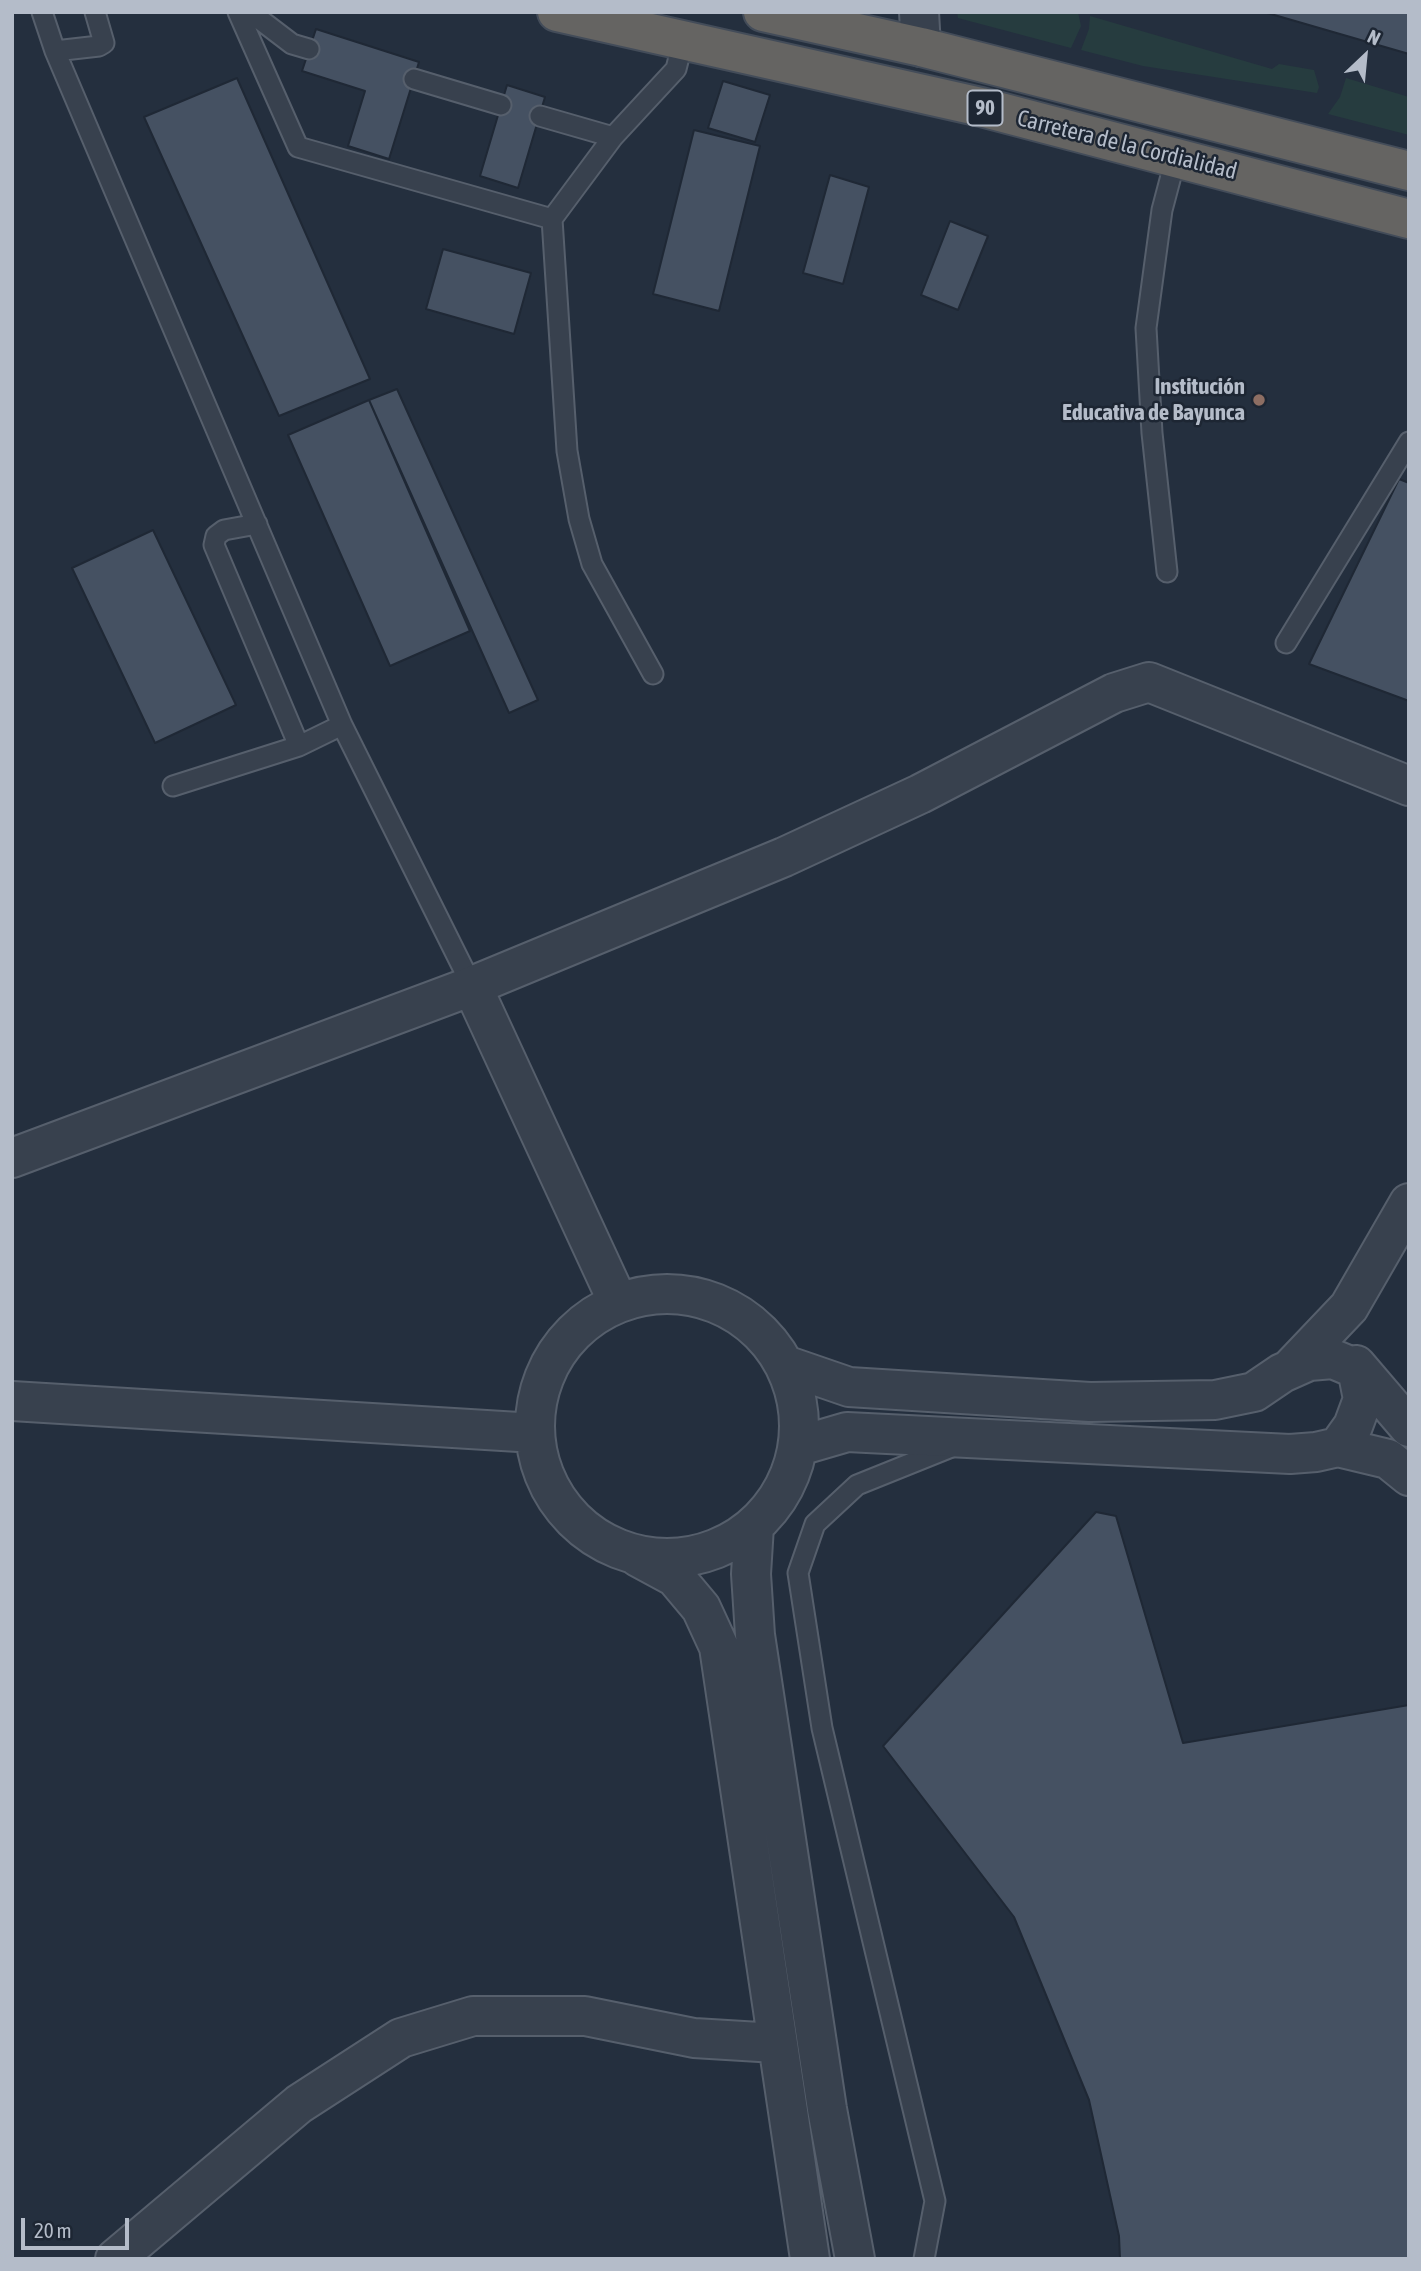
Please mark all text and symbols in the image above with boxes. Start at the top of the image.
north arrow [1330,21,1400,91]
text: N [1364,25,1384,49]
road number: 90 [968,90,1002,126]
street label: Carretera de la Cordialidad [1014,104,1240,186]
place label: Institución Educativa de Bayunca [1062,373,1245,427]
marker: Institución Educativa de Bayunca [1251,392,1267,408]
scale bar [24,2204,133,2248]
text: 20 m [34,2218,72,2242]

